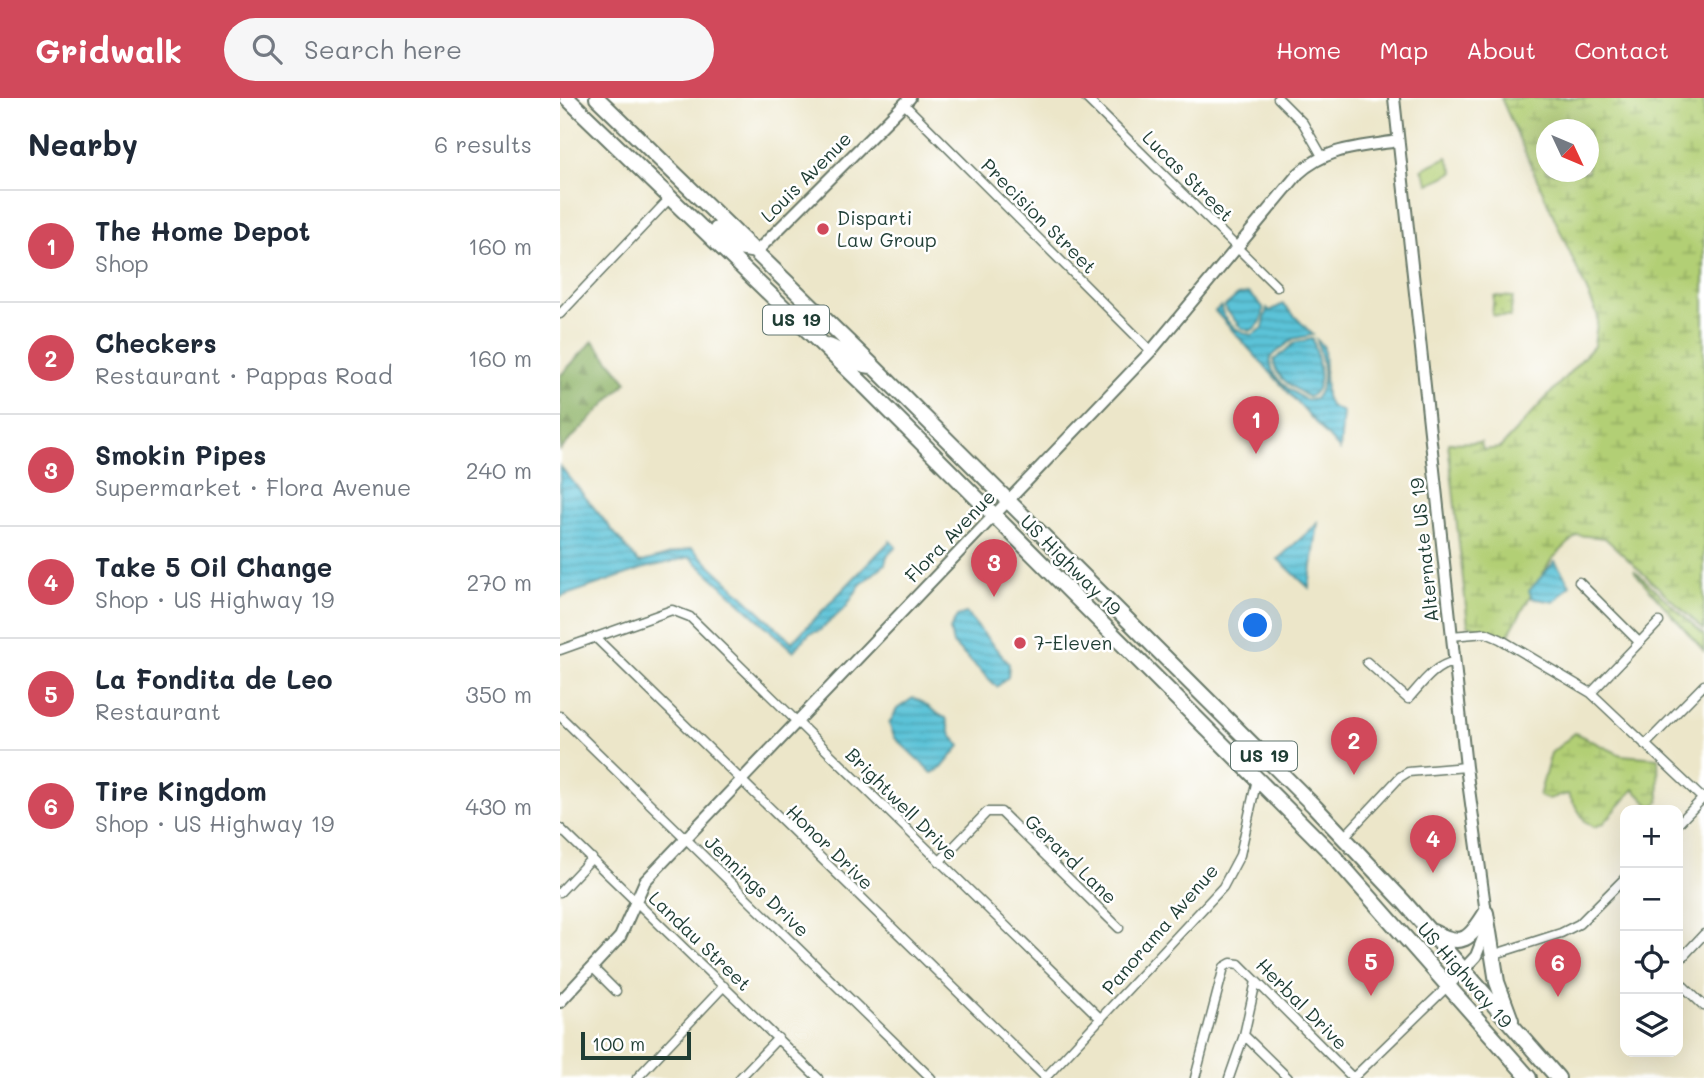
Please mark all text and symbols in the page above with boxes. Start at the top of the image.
search box [224,18,714,81]
text: Gridwalk [35,28,182,71]
icon: search [248,30,286,68]
text: Search here [304,32,462,66]
text: Home [1276,34,1341,65]
text: Map [1379,34,1428,65]
text: About [1466,34,1536,65]
text: Contact [1574,34,1669,65]
north arrow [1536,119,1599,182]
text: Nearby [28,124,138,164]
street label: Lucas Street [1137,125,1239,227]
street label: Louis Avenue [755,126,856,227]
text: 6 results [434,129,532,159]
street label: Precision Street [976,153,1102,279]
place label: Disparti Law Group [837,205,937,252]
text: The Home Depot [95,214,310,248]
marker: Disparti Law Group [815,221,831,237]
text: 1 [46,231,56,261]
text: 160 m [468,231,532,261]
text: Shop [95,248,149,278]
road number: US 19 [763,306,829,334]
text: Checkers [95,326,217,360]
text: 2 [45,343,57,373]
text: 160 m [468,343,532,373]
text: Restaurant · Pappas Road [95,360,393,390]
pin: 1 [1233,396,1279,454]
text: Smokin Pipes [95,438,266,472]
text: 3 [44,455,58,485]
text: 240 m [466,455,532,485]
text: Supermarket · Flora Avenue [95,472,411,502]
street label: Alternate US 19 [1403,476,1444,624]
street label: Flora Avenue [899,484,1000,587]
street label: US Highway 19 [1016,509,1127,620]
pin: 3 [971,539,1017,597]
text: Take 5 Oil Change [95,550,332,584]
text: 4 [44,567,58,597]
text: 270 m [467,567,532,597]
text: Shop · US Highway 19 [95,584,334,614]
your location [1238,608,1272,642]
place label: 7-Eleven [1034,630,1112,655]
marker: 7-Eleven [1012,635,1028,651]
text: La Fondita de Leo [95,662,333,696]
text: 5 [44,679,58,709]
text: 350 m [465,679,532,709]
text: Restaurant [95,696,221,726]
pin: 2 [1331,717,1377,775]
street label: Brightwell Drive [841,742,964,865]
road number: US 19 [1231,742,1297,770]
text: Tire Kingdom [95,774,267,808]
text: 6 [44,791,58,821]
text: 430 m [465,791,532,821]
street label: Honor Drive [781,799,879,895]
map controls [1620,805,1683,1057]
button: + [1620,805,1683,868]
text: Shop · US Highway 19 [95,808,334,838]
street label: Gerard Lane [1020,808,1123,909]
pin: 4 [1410,815,1456,873]
street label: Jennings Drive [700,829,815,942]
street label: Panorama Avenue [1096,858,1223,999]
button: − [1620,868,1683,931]
street label: Landau Street [644,885,757,996]
street label: US Highway 19 [1412,916,1518,1033]
button: locate [1620,931,1683,994]
pin: 5 [1348,938,1394,996]
pin: 6 [1535,939,1581,997]
street label: Herbal Drive [1251,952,1354,1055]
button: layers [1620,994,1683,1057]
scale bar [581,1029,691,1061]
text: 100 m [592,1031,645,1056]

